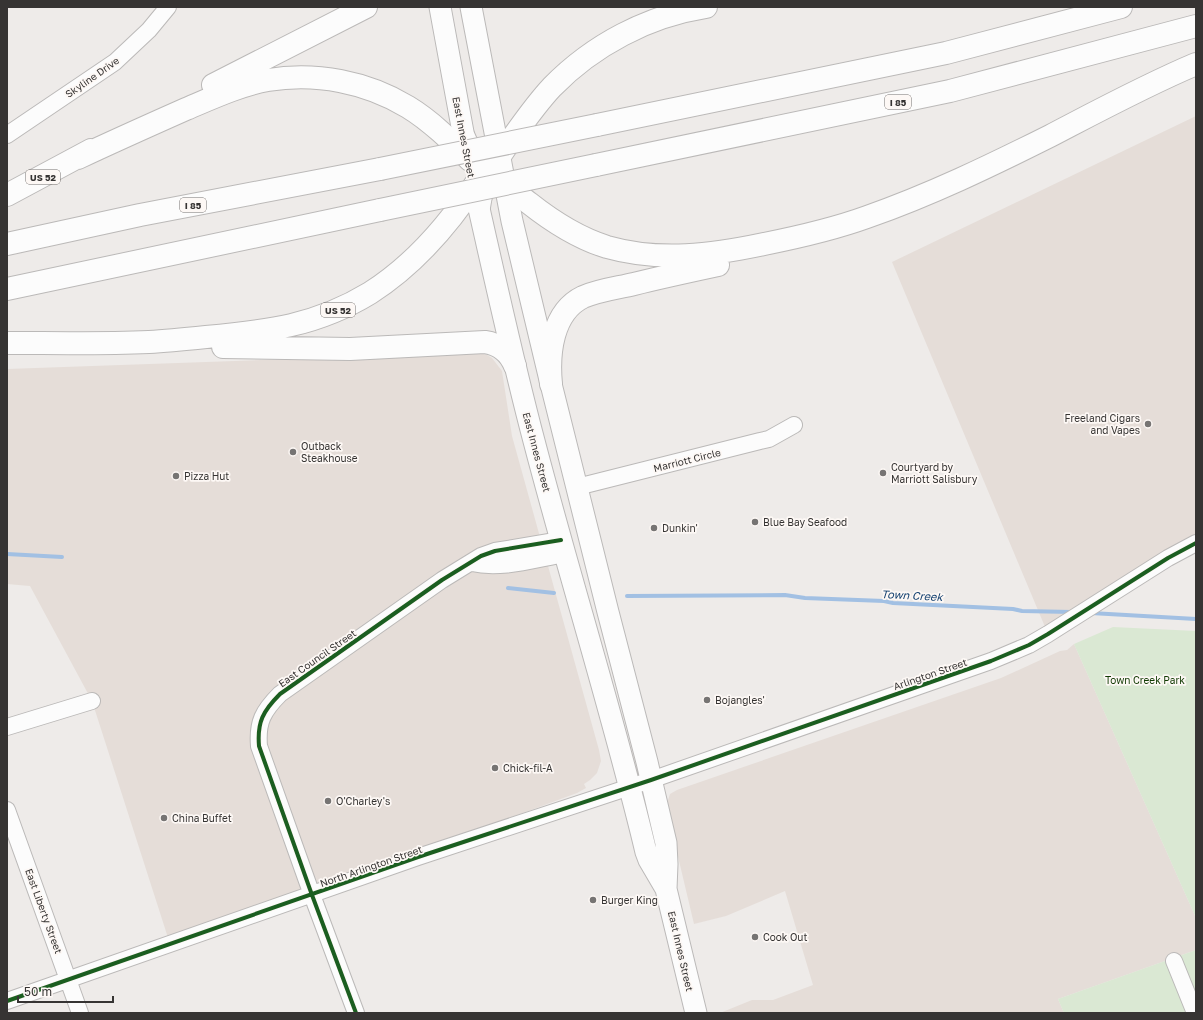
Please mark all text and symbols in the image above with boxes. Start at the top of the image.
street label: Skyline Drive [63,54,121,100]
road number: I 85 [885,95,911,109]
street label: East Innes Street [450,96,478,178]
road number: US 52 [26,170,60,184]
road number: I 85 [180,198,206,212]
road number: US 52 [321,303,355,317]
street label: East Innes Street [521,411,553,493]
place label: Freeland Cigars and Vapes [1065,412,1140,436]
marker: Freeland Cigars and Vapes [1143,419,1153,429]
place label: Outback Steakhouse [301,440,358,464]
street label: Marriott Circle [652,446,722,474]
marker: Outback Steakhouse [288,447,298,457]
place label: Courtyard by Marriott Salisbury [891,461,978,485]
marker: Courtyard by Marriott Salisbury [878,468,888,478]
place label: Pizza Hut [184,470,229,482]
marker: Pizza Hut [171,471,181,481]
place label: Blue Bay Seafood [763,516,847,528]
marker: Blue Bay Seafood [750,517,760,527]
place label: Dunkin' [662,522,698,534]
marker: Dunkin' [649,523,659,533]
water label: Town Creek [881,587,945,603]
street label: East Council Street [276,627,358,689]
street label: Arlington Street [892,656,968,692]
park label: Town Creek Park [1105,674,1185,686]
place label: Bojangles' [715,694,765,706]
marker: Bojangles' [702,695,712,705]
place label: Chick-fil-A [503,762,553,774]
marker: Chick-fil-A [490,763,500,773]
place label: O'Charley's [336,795,390,807]
marker: O'Charley's [323,796,333,806]
place label: China Buffet [172,812,232,824]
marker: China Buffet [159,813,169,823]
street label: North Arlington Street [318,843,424,889]
street label: East Liberty Street [23,867,65,955]
place label: Burger King [601,894,658,906]
marker: Burger King [588,895,598,905]
street label: East Innes Street [666,910,696,992]
place label: Cook Out [763,931,807,943]
marker: Cook Out [750,932,760,942]
scale bar [18,978,113,1004]
text: 50 m [24,984,52,999]

